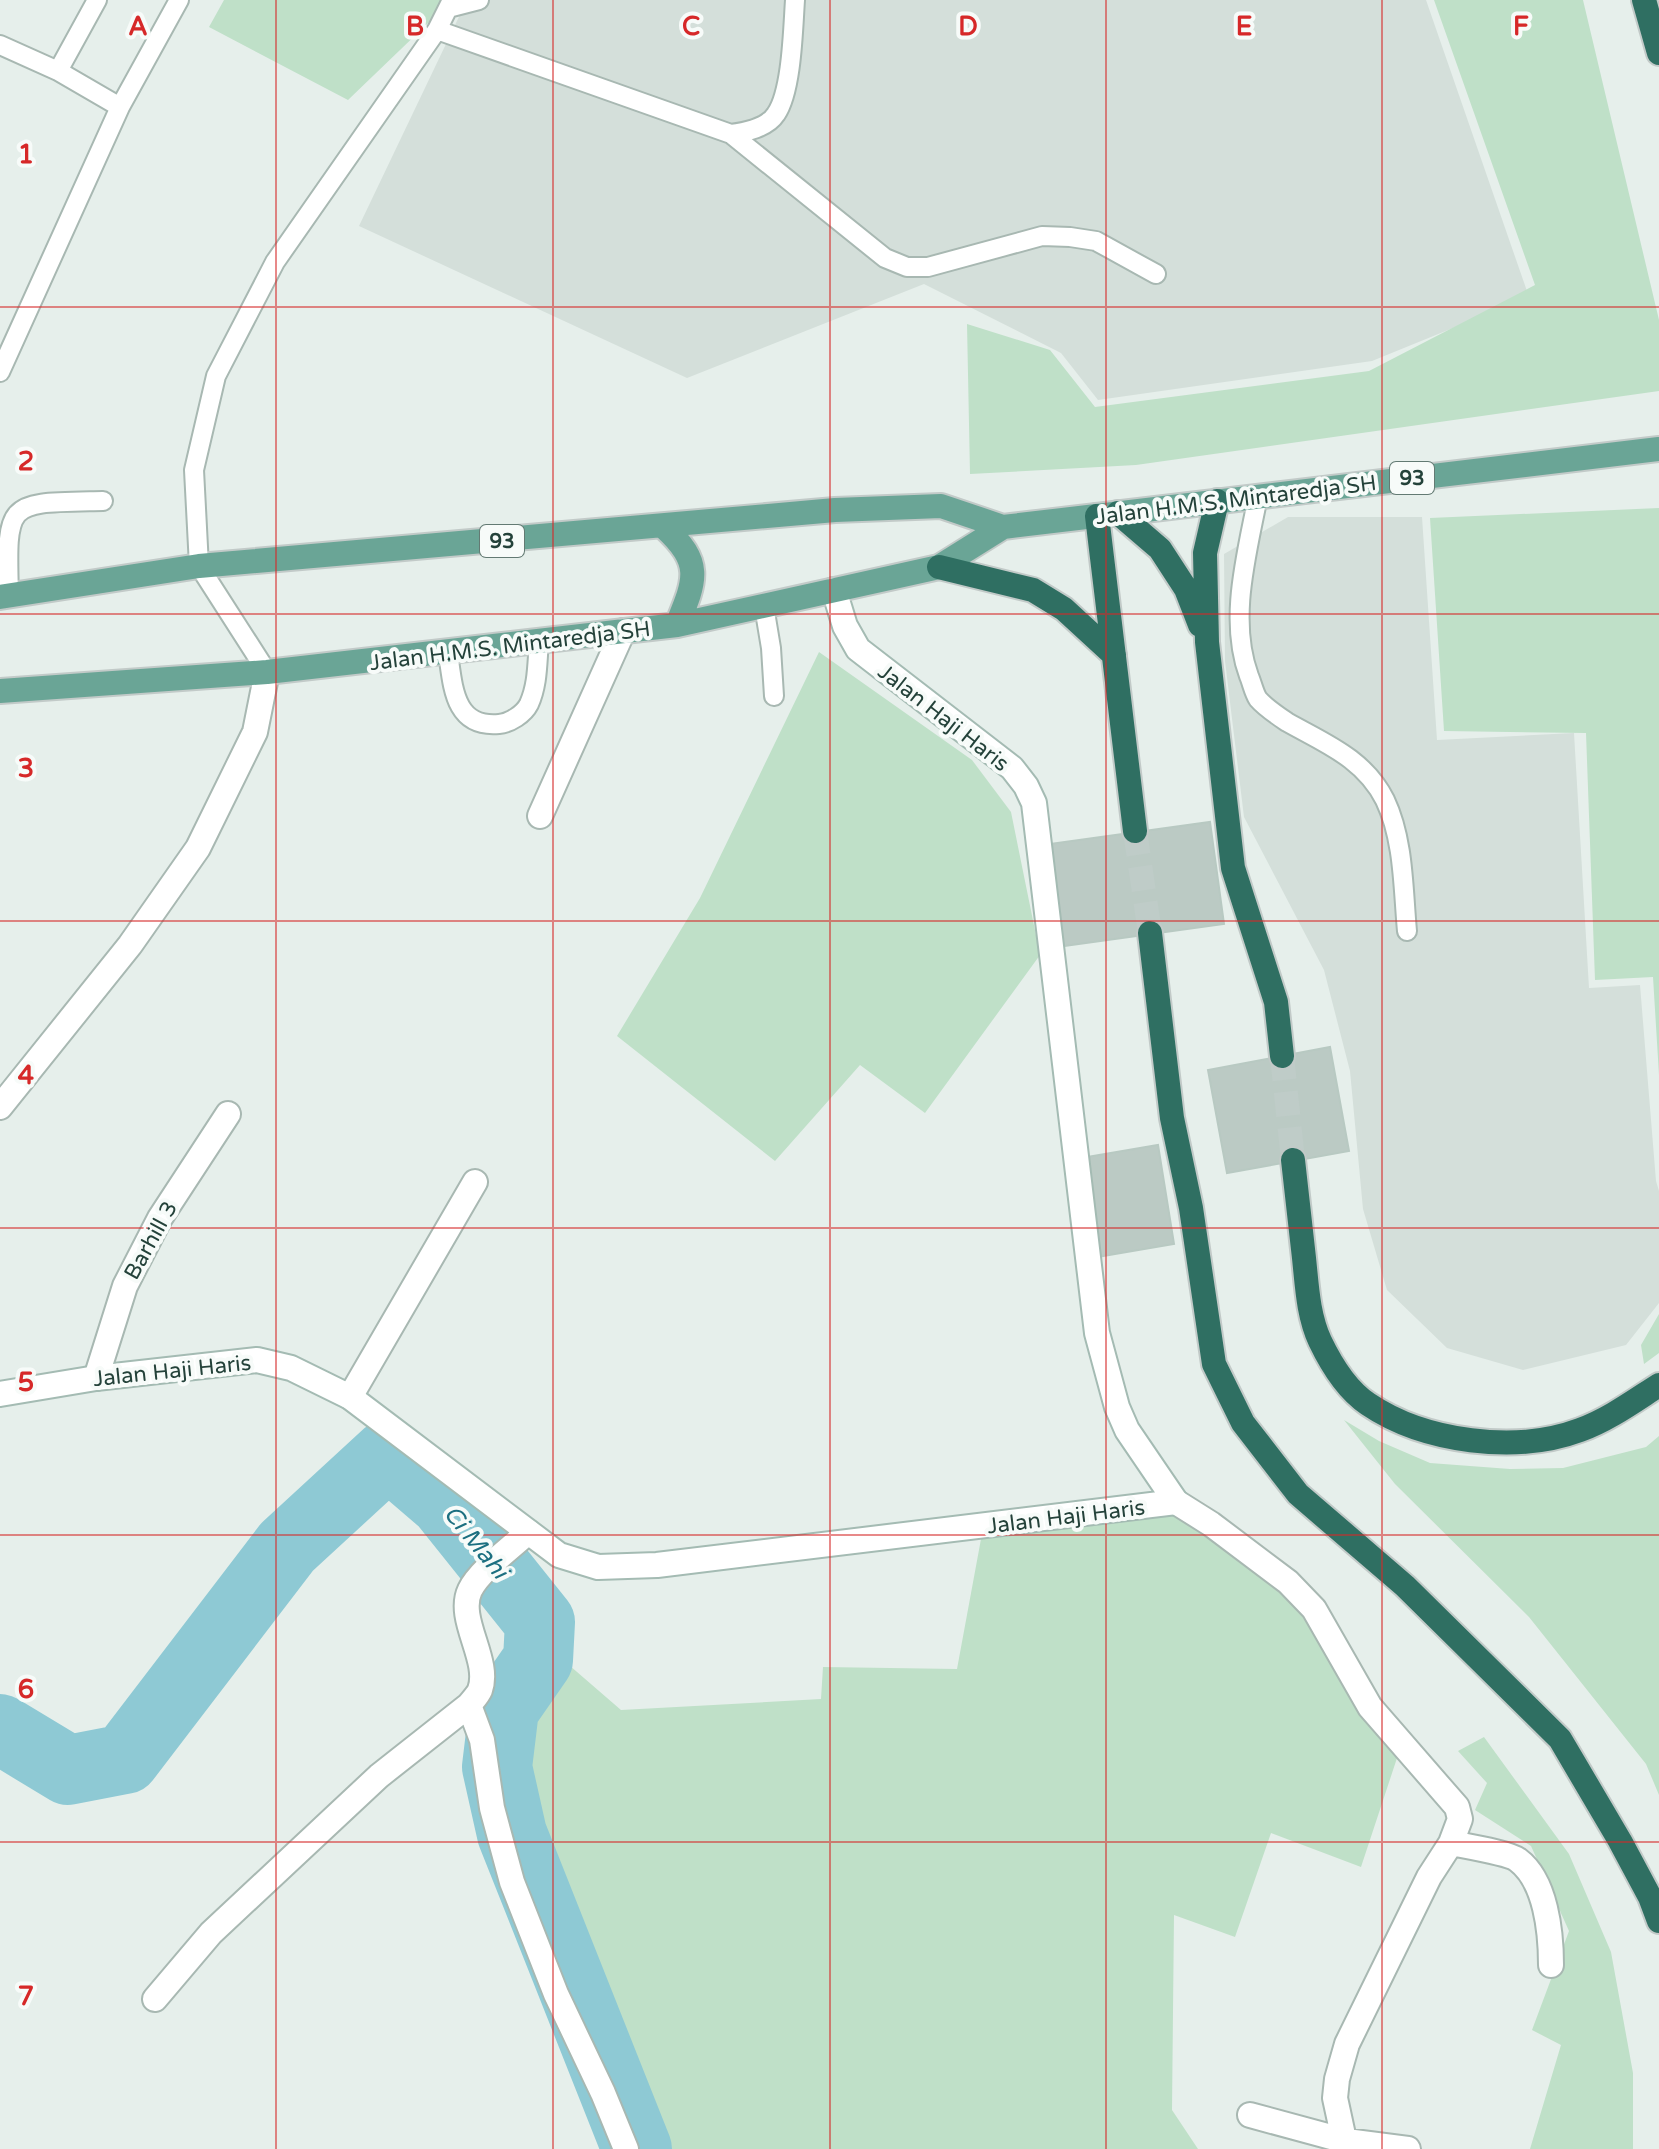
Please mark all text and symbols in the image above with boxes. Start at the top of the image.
text: A [128,11,148,42]
text: B [406,11,424,42]
text: C [682,11,700,42]
text: D [958,11,978,42]
text: E [1236,11,1252,42]
text: F [1513,11,1529,42]
text: 1 [18,139,34,170]
text: 2 [18,446,34,477]
road number: 93 [1390,462,1434,494]
street label: Jalan H.M.S. Mintaredja SH [1094,470,1378,530]
road number: 93 [480,525,524,557]
street label: Jalan H.M.S. Mintaredja SH [368,616,652,676]
street label: Jalan Haji Haris [873,659,1014,777]
text: 3 [18,753,34,784]
text: 4 [18,1060,34,1091]
street label: Barhill 3 [119,1197,183,1284]
street label: Jalan Haji Haris [92,1350,252,1392]
text: 5 [18,1367,34,1398]
street label: Jalan Haji Haris [986,1494,1147,1540]
water label: Ci Mahi [437,1500,516,1587]
text: 6 [18,1674,34,1705]
text: 7 [18,1981,34,2012]

